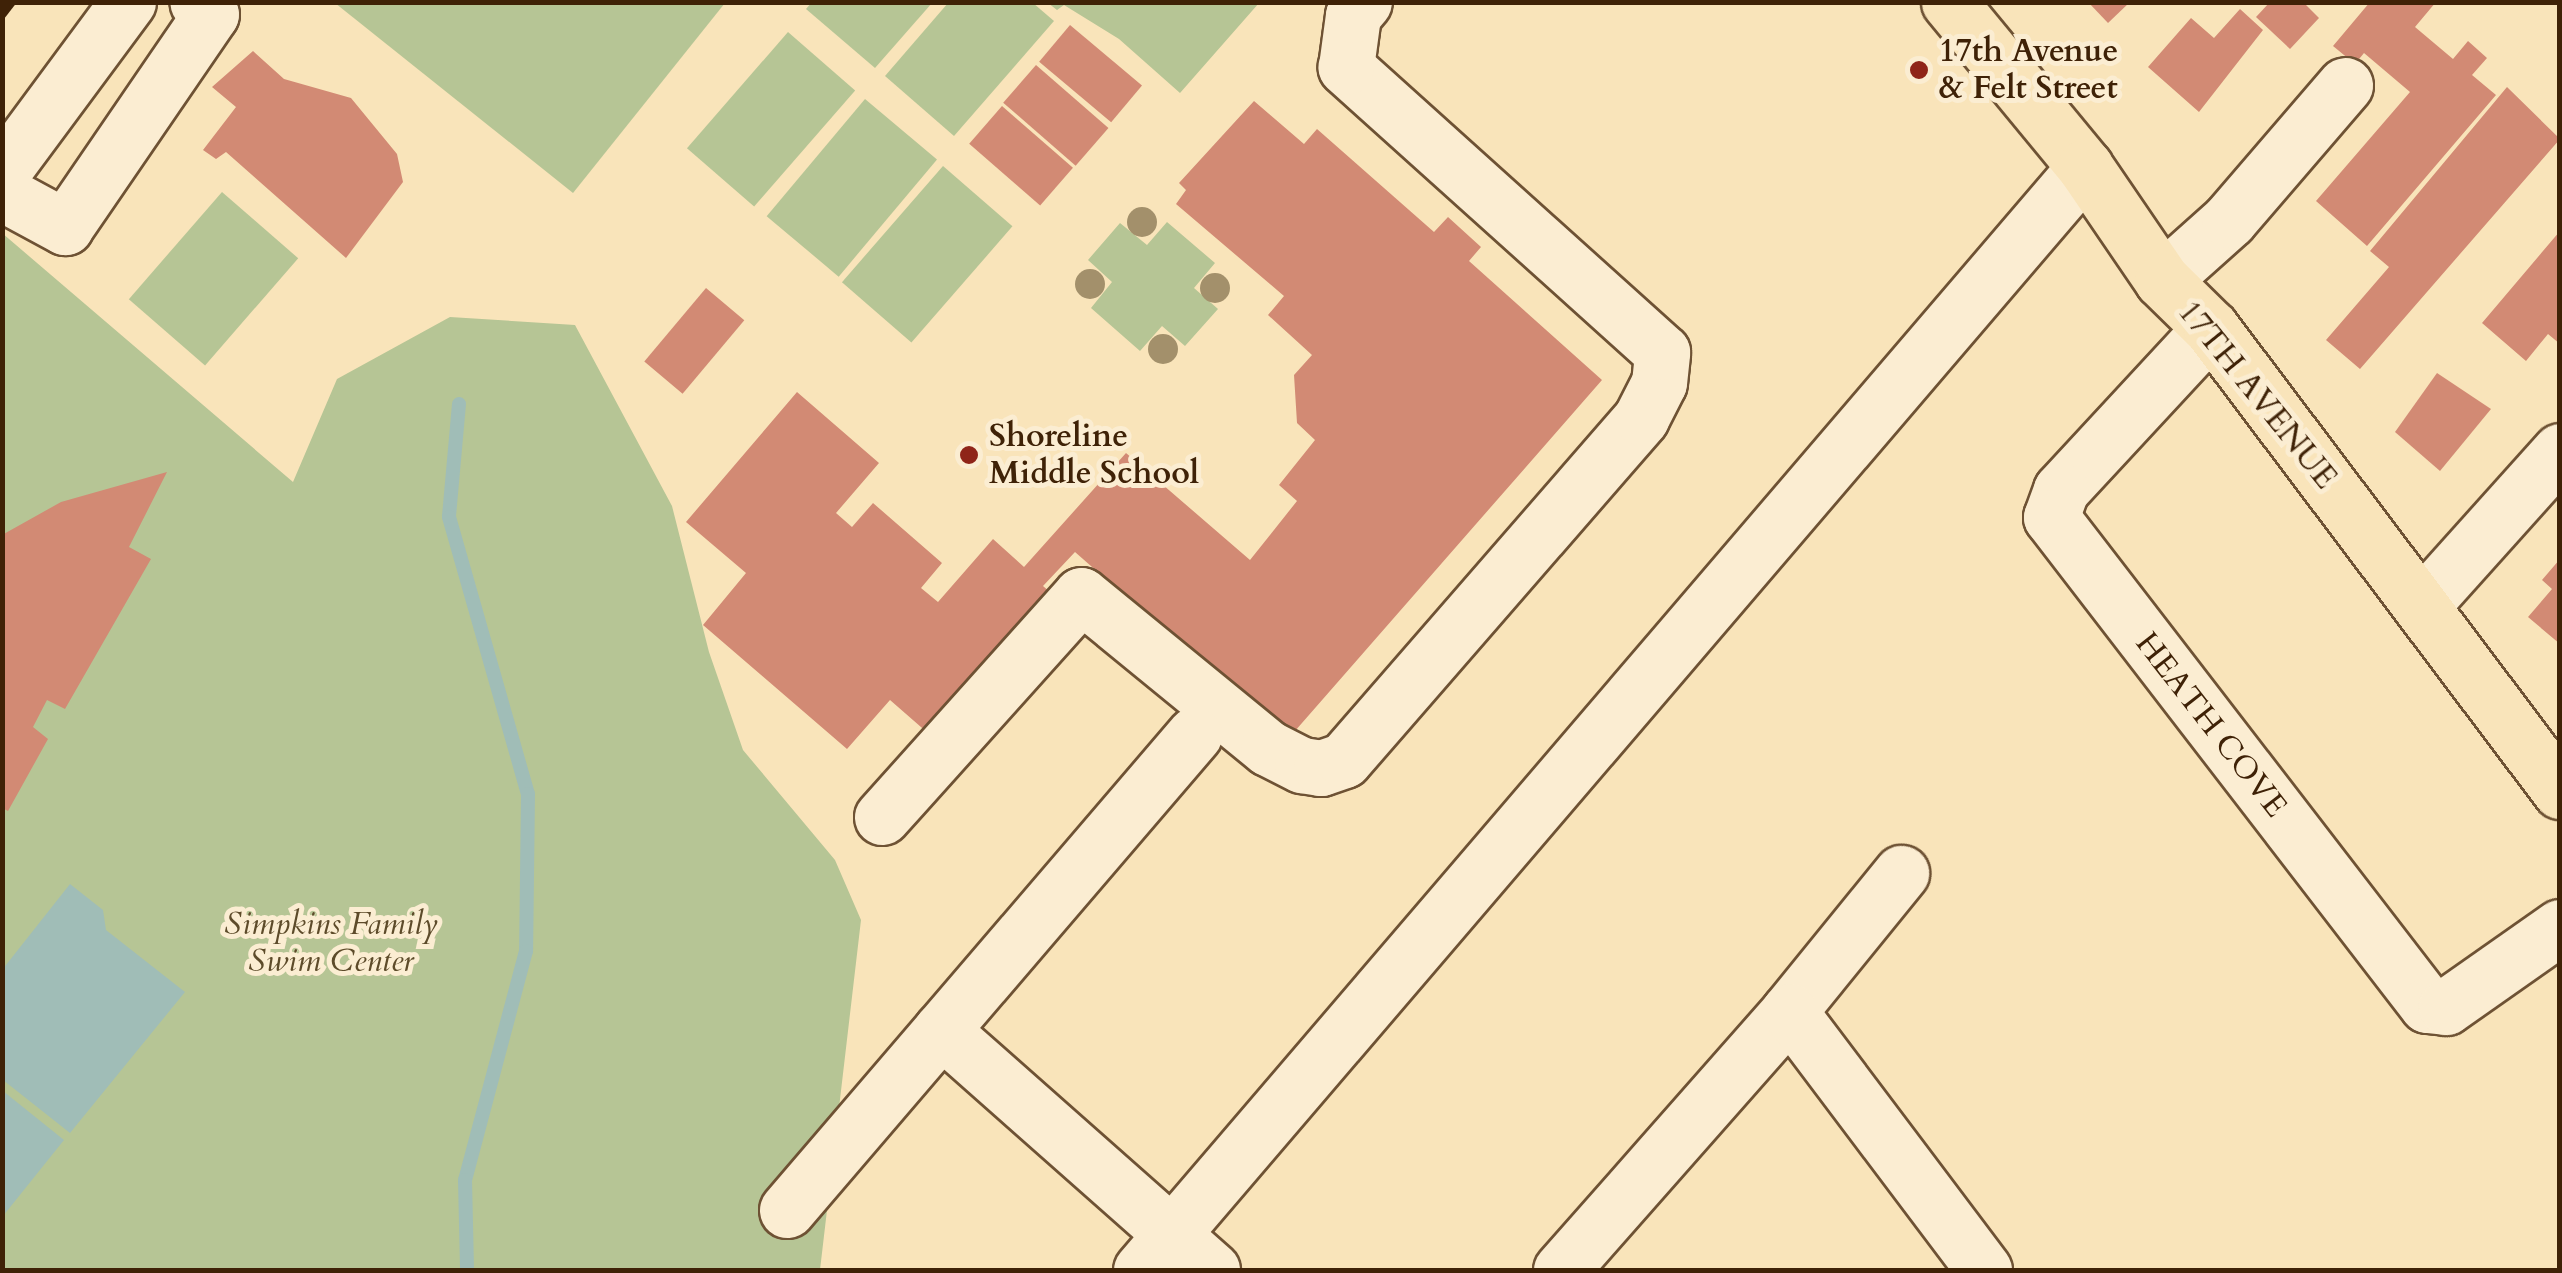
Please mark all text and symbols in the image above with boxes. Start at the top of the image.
place label: 17th Avenue & Felt Street [1939,33,2118,108]
marker: 17th Avenue & Felt Street [1908,59,1930,81]
street label: 17TH AVENUE [2169,293,2345,497]
place label: Shoreline Middle School [989,418,1199,493]
marker: Shoreline Middle School [958,444,980,466]
street label: HEATH COVE [2127,625,2295,825]
park label: Simpkins Family Swim Center [224,906,438,981]

